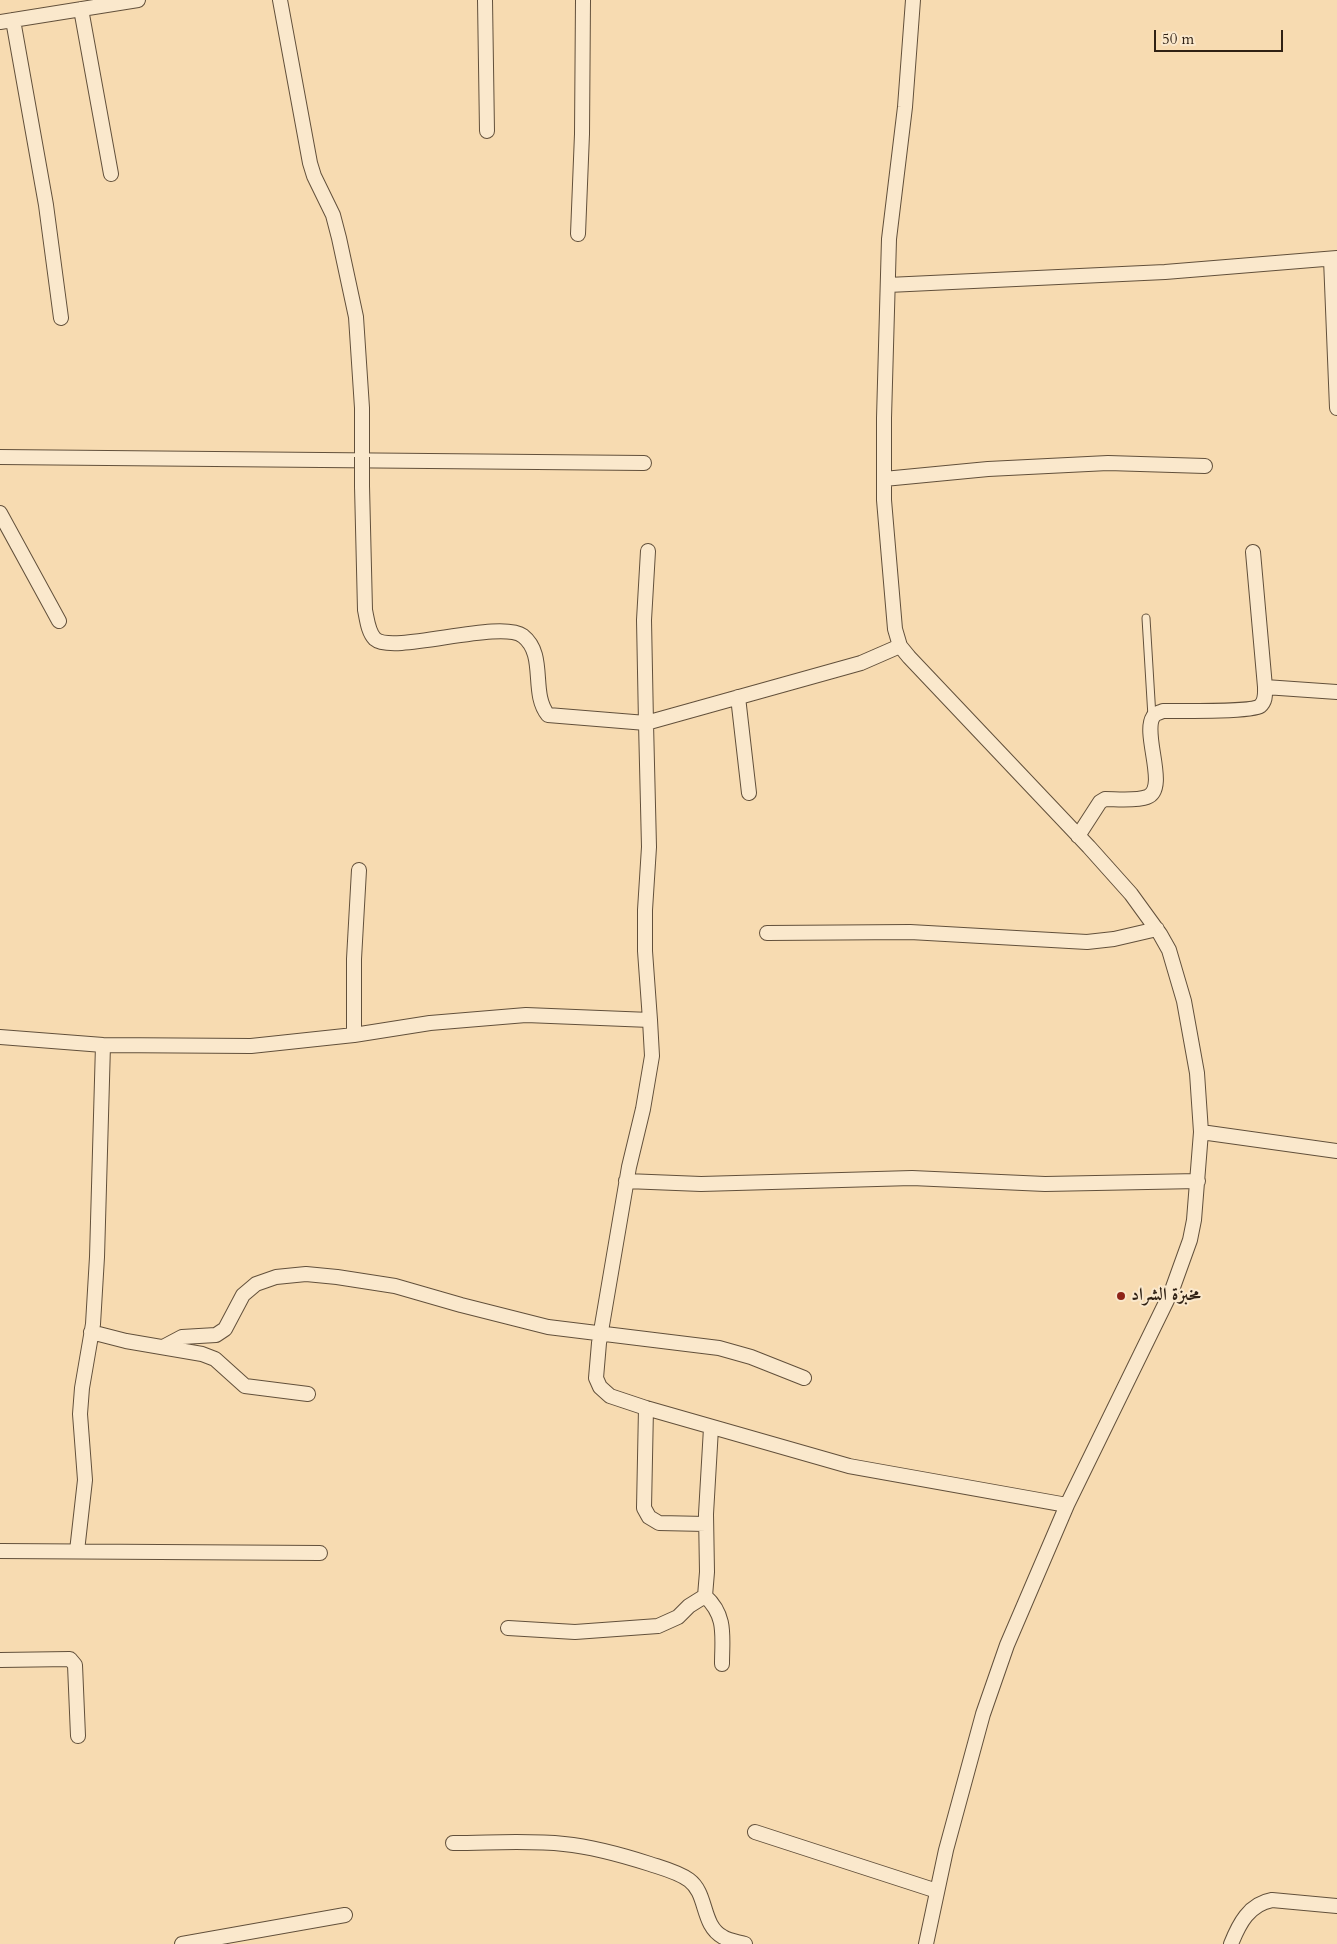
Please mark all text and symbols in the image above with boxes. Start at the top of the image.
scale bar [1157,20,1286,52]
text: 50 m [1162,29,1194,49]
place label: مخبزة الشراد [1131,1285,1201,1307]
marker: مخبزة الشراد [1115,1290,1127,1302]

